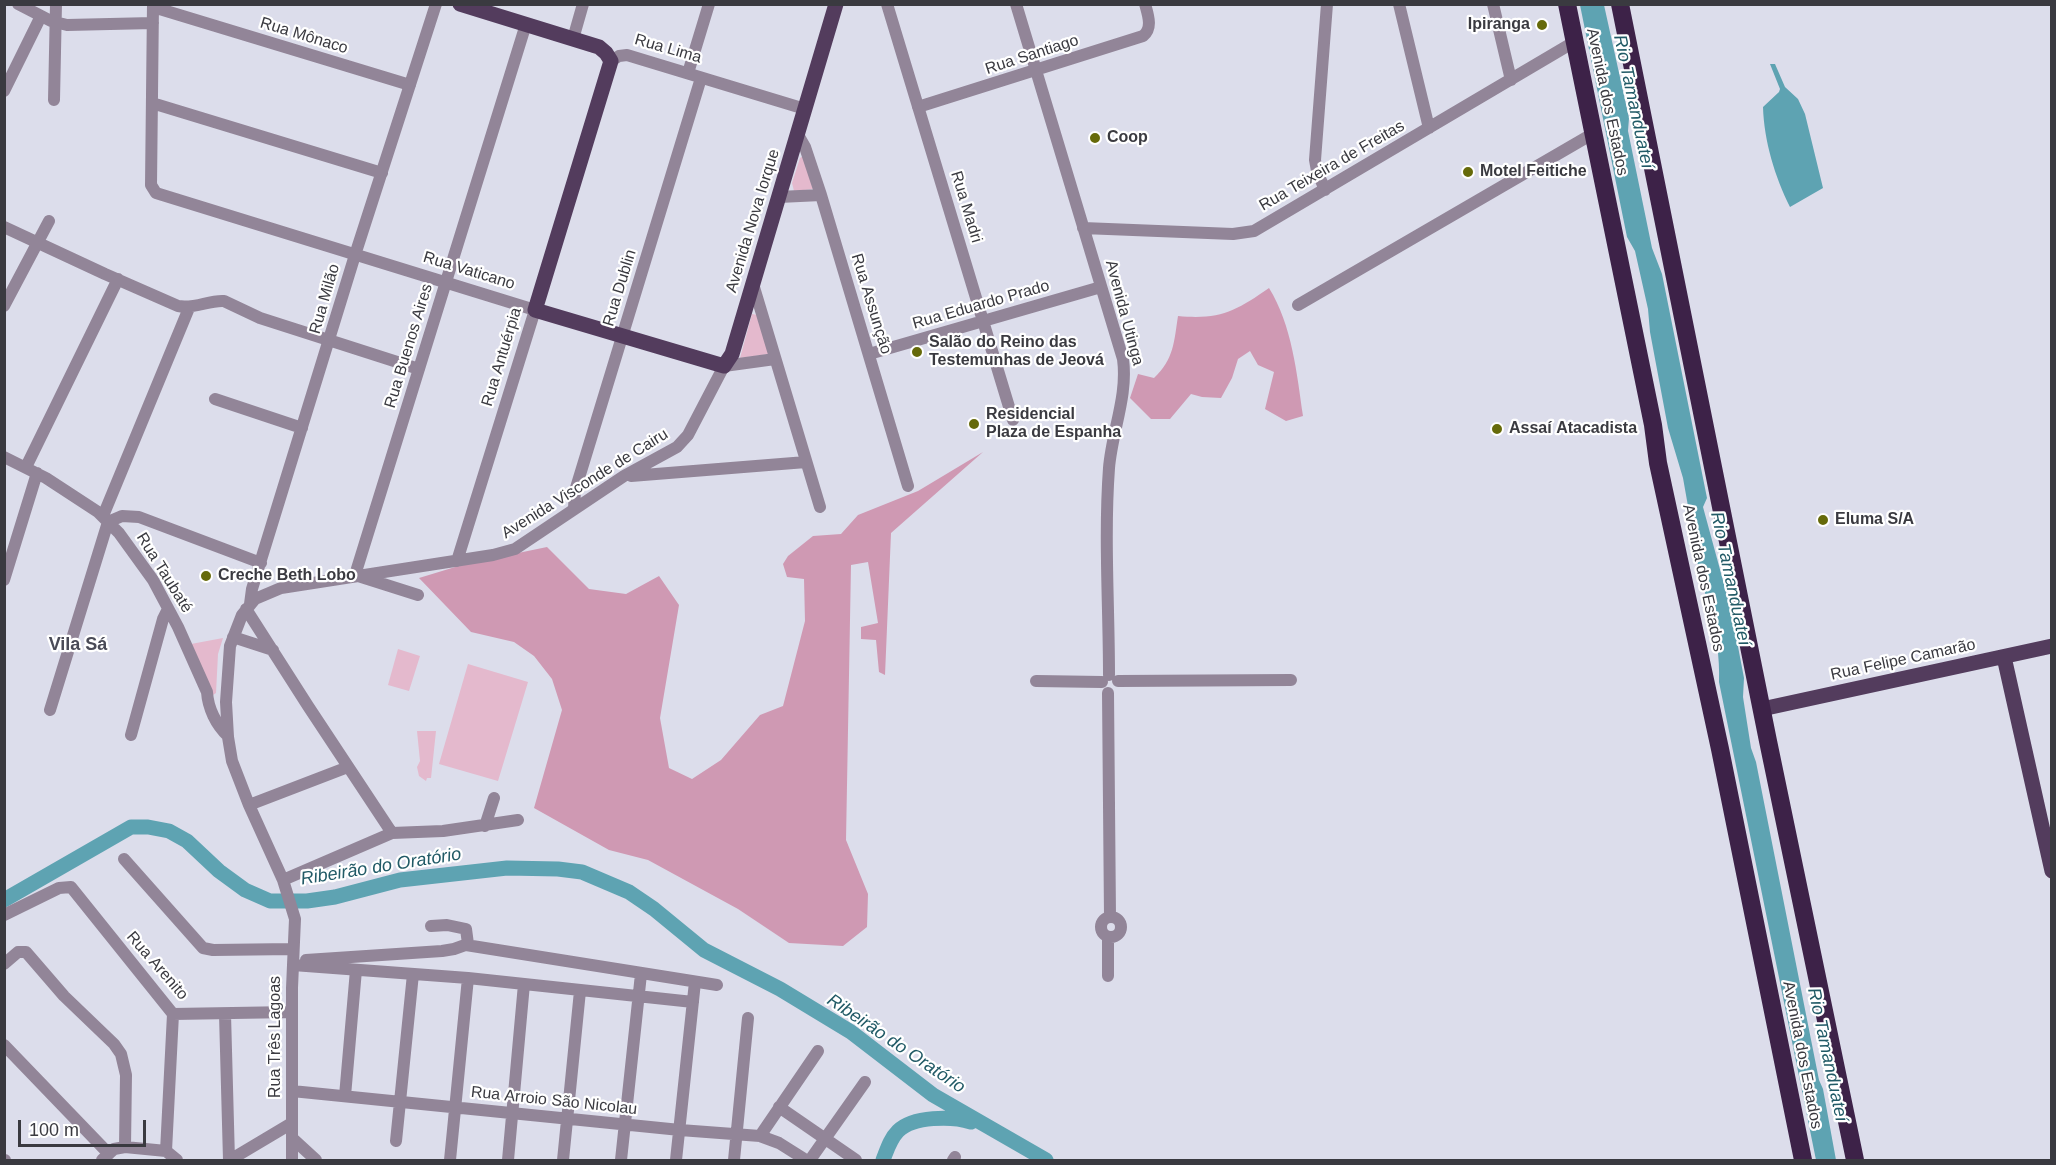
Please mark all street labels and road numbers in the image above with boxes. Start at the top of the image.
street label: Rua Mônaco [258,14,350,58]
street label: Avenida dos Estados [1582,27,1632,177]
street label: Rua Lima [632,30,704,68]
street label: Rua Santiago [983,31,1081,79]
street label: Rua Teixeira de Freitas [1256,117,1408,215]
street label: Avenida Nova Iorque [722,147,784,295]
street label: Rua Madri [946,169,986,245]
street label: Rua Dublin [599,247,641,329]
street label: Rua Vaticano [421,248,517,294]
street label: Rua Assunção [847,251,895,357]
street label: Avenida Utinga [1101,258,1147,368]
street label: Rua Milão [306,262,344,336]
street label: Rua Eduardo Prado [910,276,1052,334]
street label: Rua Buenos Aires [381,282,437,410]
street label: Rua Antuérpia [478,305,526,409]
street label: Avenida Visconde de Cairu [498,425,672,543]
street label: Avenida dos Estados [1678,503,1728,653]
street label: Rua Taubaté [132,529,196,617]
street label: Rua Felipe Camarão [1829,635,1977,685]
street label: Rua Arenito [122,928,192,1004]
street label: Rua Três Lagoas [266,976,286,1098]
street label: Avenida dos Estados [1778,980,1826,1130]
street label: Rua Arroio São Nicolau [470,1083,638,1119]

